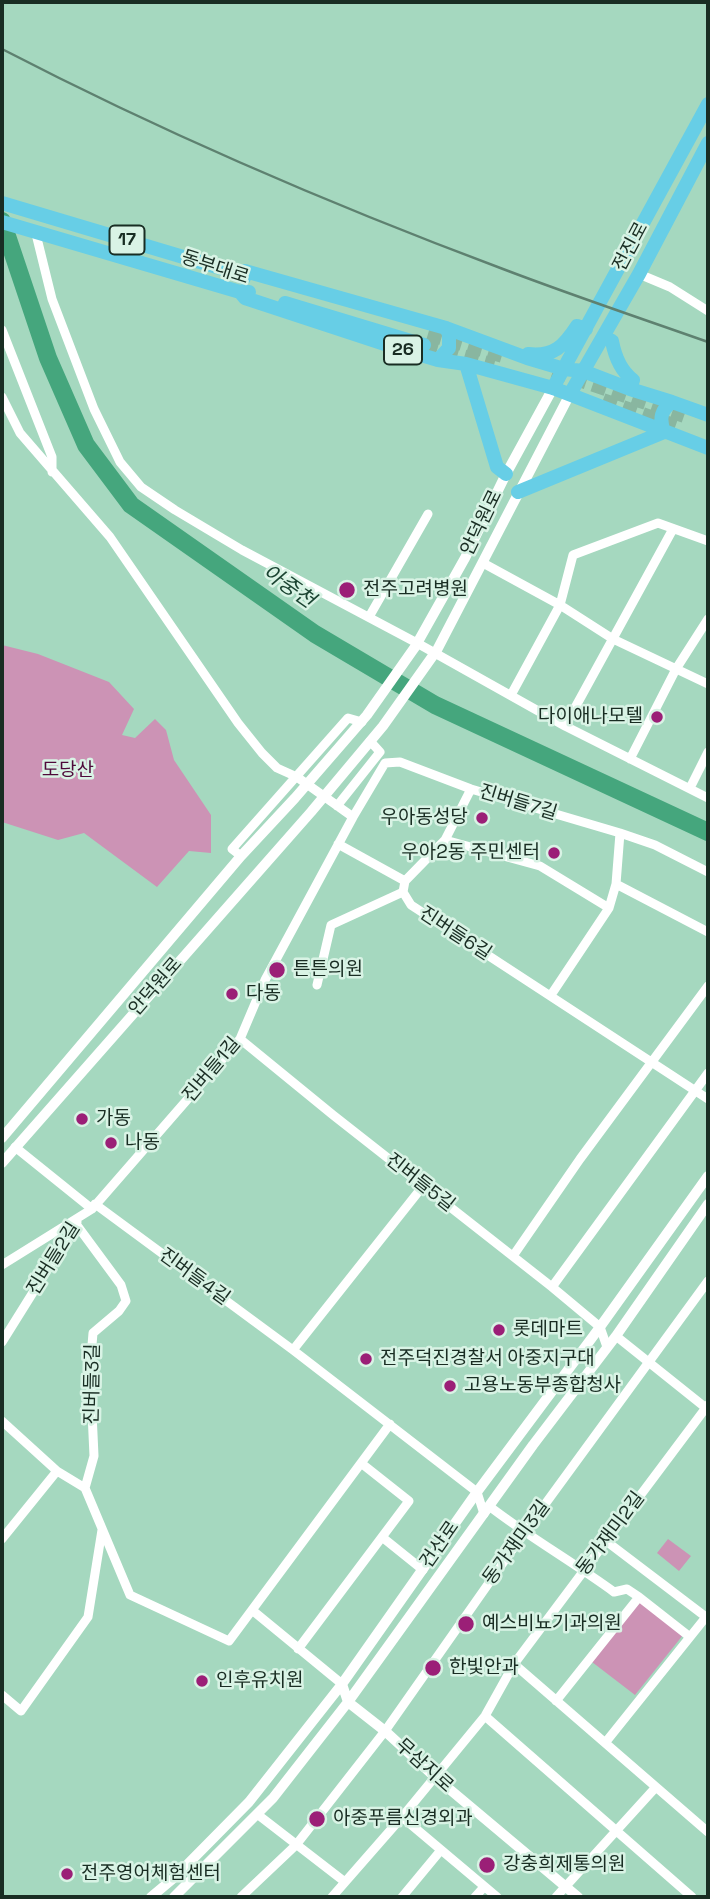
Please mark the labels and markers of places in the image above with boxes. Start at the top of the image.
place label: 전주고려병원 [363,579,468,601]
marker: 전주고려병원 [337,580,357,600]
place label: 다이애나모텔 [538,706,643,728]
marker: 다이애나모텔 [649,709,665,725]
place label: 우아동성당 [381,807,468,829]
marker: 우아동성당 [474,810,490,826]
place label: 우아2동 주민센터 [401,842,540,864]
marker: 우아2동 주민센터 [546,845,562,861]
place label: 튼튼의원 [293,959,363,981]
marker: 튼튼의원 [267,960,287,980]
place label: 다동 [246,983,281,1005]
marker: 다동 [224,986,240,1002]
place label: 가동 [96,1108,131,1130]
marker: 가동 [74,1111,90,1127]
place label: 나동 [125,1132,160,1154]
marker: 나동 [103,1135,119,1151]
place label: 롯데마트 [513,1319,583,1341]
marker: 롯데마트 [491,1322,507,1338]
place label: 전주덕진경찰서 아중지구대 [380,1348,595,1370]
marker: 전주덕진경찰서 아중지구대 [358,1351,374,1367]
place label: 고용노동부종합청사 [464,1375,621,1397]
marker: 고용노동부종합청사 [442,1378,458,1394]
place label: 예스비뇨기과의원 [482,1613,622,1635]
marker: 예스비뇨기과의원 [456,1614,476,1634]
place label: 한빛안과 [449,1657,519,1679]
marker: 한빛안과 [423,1658,443,1678]
place label: 인후유치원 [216,1670,303,1692]
marker: 인후유치원 [194,1673,210,1689]
place label: 아중푸름신경외과 [333,1808,473,1830]
marker: 아중푸름신경외과 [307,1809,327,1829]
place label: 강충희제통의원 [503,1854,625,1876]
marker: 강충희제통의원 [477,1855,497,1875]
place label: 전주영어체험센터 [81,1863,221,1885]
marker: 전주영어체험센터 [59,1866,75,1882]

